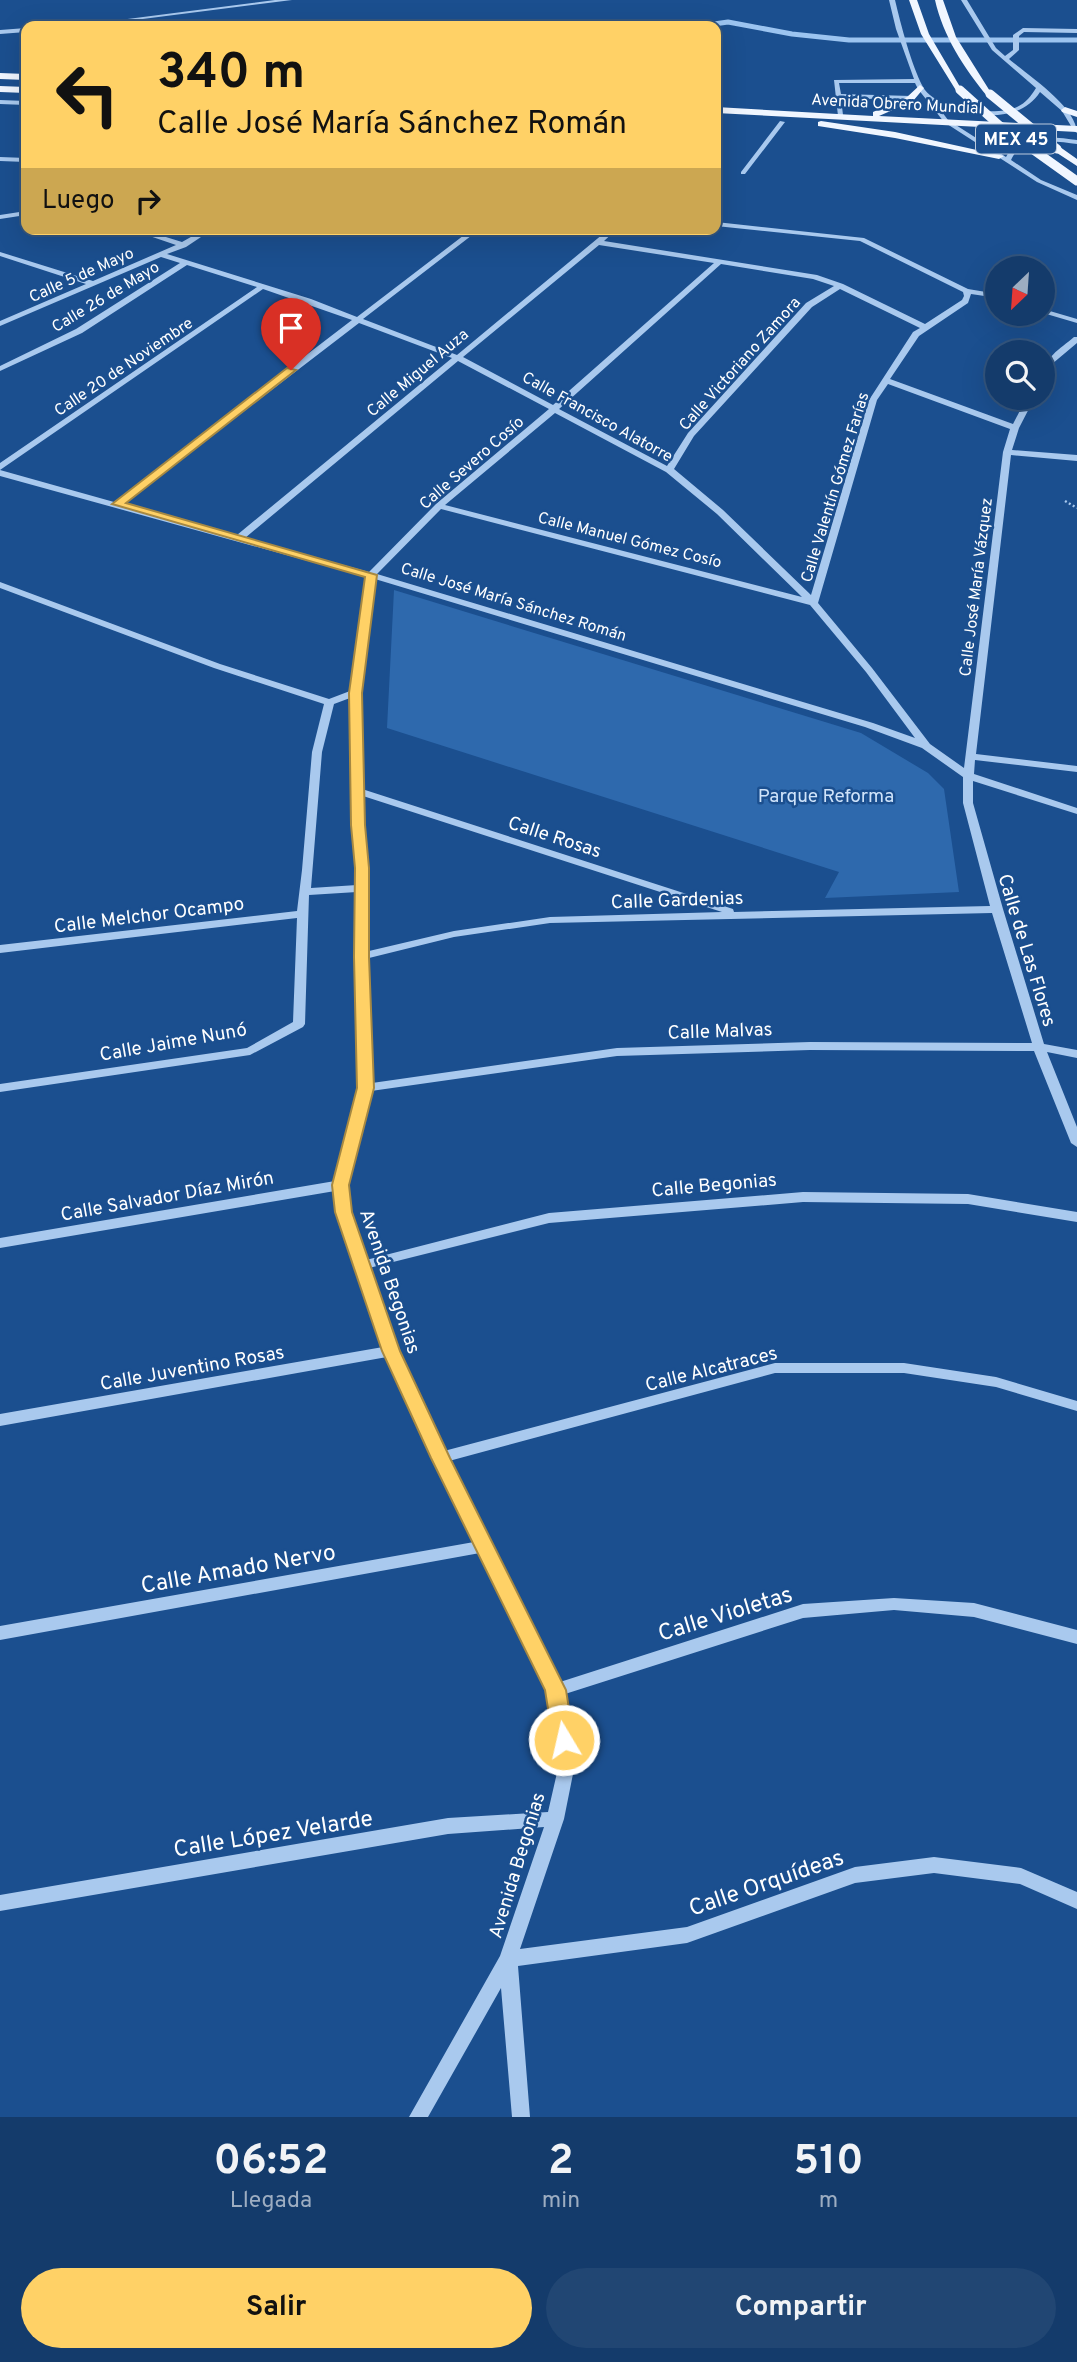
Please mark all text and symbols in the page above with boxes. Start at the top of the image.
text: 340 m [157,44,305,106]
icon: left [42,49,133,140]
street label: Avenida Obrero Mundial [811,91,983,119]
text: Calle José María Sánchez Román [157,105,627,145]
road number: MEX 45 [976,124,1056,154]
icon: right [129,182,167,220]
text: Luego [42,185,115,218]
street label: Calle 5 de Mayo [26,244,137,308]
north arrow [985,256,1055,326]
map controls [985,256,1055,410]
street label: Calle 26 de Mayo [49,258,164,338]
street label: Calle Victoriano Zamora [675,293,806,435]
pin [261,298,321,370]
icon: arrive [272,309,310,347]
street label: Calle 20 de Noviembre [51,314,197,421]
street label: Calle Miguel Auza [363,325,473,422]
button: search [985,340,1055,410]
street label: Calle Francisco Alatorre [518,368,676,468]
street label: Calle Valentín Gómez Farías [797,390,874,585]
street label: Calle Severo Cosío [416,413,529,514]
street label: Calle José María Vázquez [956,497,998,678]
street label: Calle Manuel Gómez Cosío [536,508,724,573]
street label: Calle José María Sánchez Román [398,559,629,647]
park label: Parque Reforma [758,785,894,809]
street label: Calle Rosas [504,811,604,864]
street label: Calle de Las Flores [991,871,1061,1030]
street label: Calle Gardenias [610,887,744,915]
street label: Calle Melchor Ocampo [53,892,246,940]
street label: Calle Jaime Nunó [98,1018,249,1068]
street label: Calle Malvas [667,1018,773,1046]
street label: Calle Salvador Díaz Mirón [59,1166,276,1228]
street label: Calle Begonias [651,1169,778,1203]
street label: Avenida Begonias [353,1206,425,1357]
street label: Calle Juventino Rosas [98,1341,286,1397]
street label: Calle Alcatraces [643,1342,780,1398]
street label: Calle Amado Nervo [139,1539,338,1602]
street label: Calle Violetas [655,1581,796,1650]
position arrow [527,1703,601,1777]
street label: Avenida Begonias [484,1790,552,1941]
street label: Calle López Velarde [172,1805,375,1866]
street label: Calle Orquídeas [686,1844,848,1924]
text: 06:52 [213,2136,328,2189]
text: 2 [548,2136,574,2189]
text: 510 [794,2136,864,2189]
text: Llegada [230,2187,312,2216]
text: min [542,2187,580,2216]
text: m [819,2187,838,2216]
button: Salir [21,2268,532,2348]
button: Compartir [546,2268,1056,2348]

